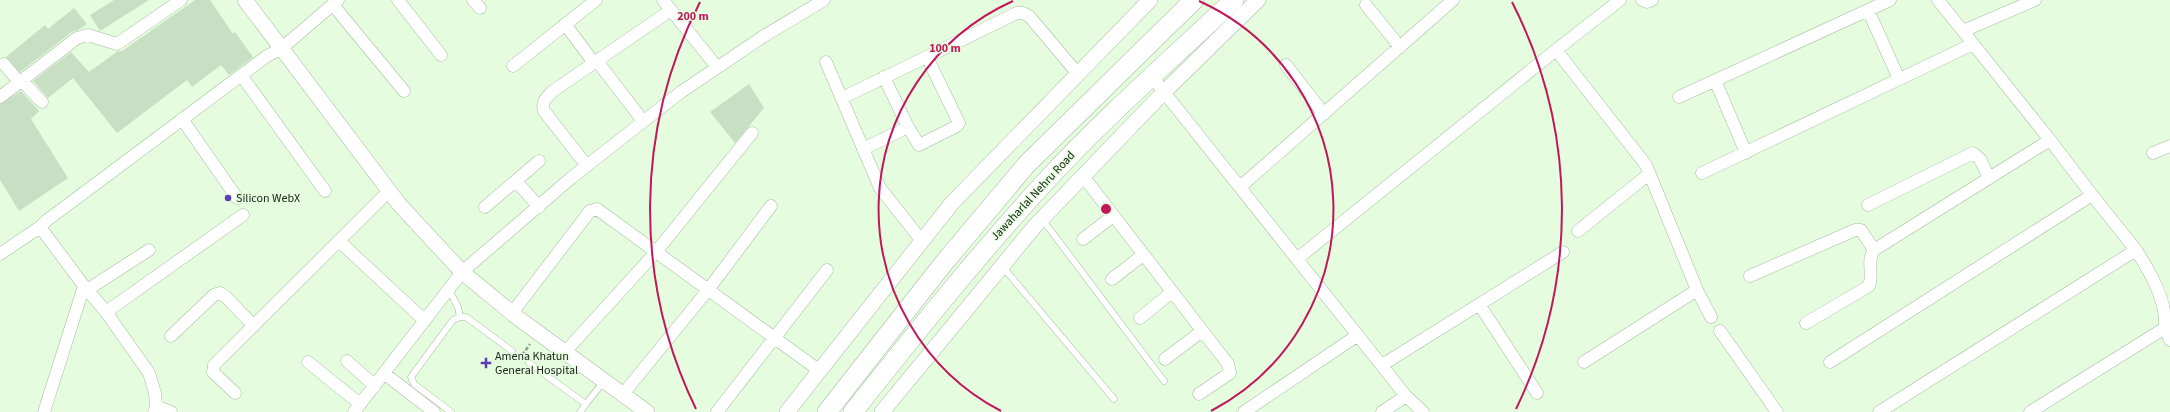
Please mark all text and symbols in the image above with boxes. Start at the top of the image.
text: 200 m [677,8,709,25]
text: 100 m [929,40,961,57]
street label: Jawaharlal Nehru Road [987,148,1079,244]
place label: Silicon WebX [236,190,300,207]
marker: Silicon WebX [223,193,233,203]
centre of rings [1099,202,1113,216]
place label: Amena Khatun General Hospital [495,348,578,379]
marker: Amena Khatun General Hospital [480,357,492,369]

